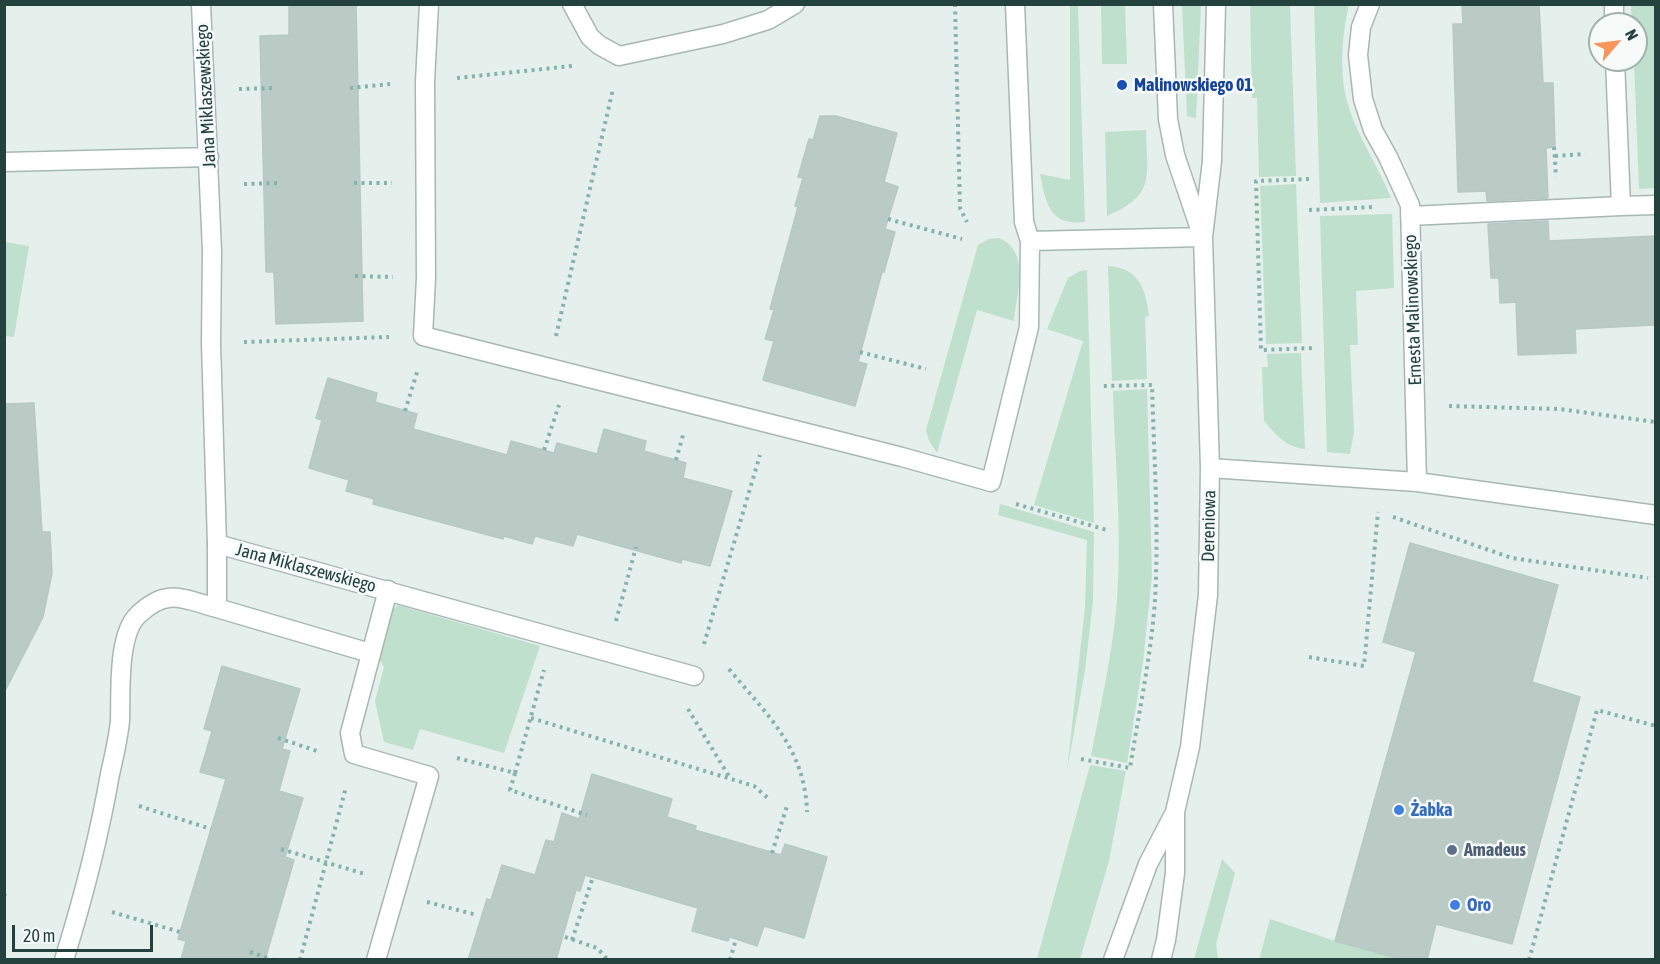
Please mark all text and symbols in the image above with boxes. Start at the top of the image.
north arrow [1588,12,1648,72]
street label: Jana Miklaszewskiego [191,23,221,169]
text: N [1622,26,1642,43]
place label: Malinowskiego 01 [1134,74,1253,96]
marker: Malinowskiego 01 [1115,78,1129,92]
street label: Ernesta Malinowskiego [1400,234,1426,386]
street label: Dereniowa [1198,490,1220,562]
street label: Jana Miklaszewskiego [234,539,378,597]
place label: Żabka [1411,799,1452,821]
marker: Żabka [1392,803,1406,817]
place label: Amadeus [1464,839,1526,861]
marker: Amadeus [1445,843,1459,857]
place label: Oro [1467,894,1491,916]
marker: Oro [1448,898,1462,912]
scale bar [15,913,156,951]
text: 20 m [23,925,55,946]

